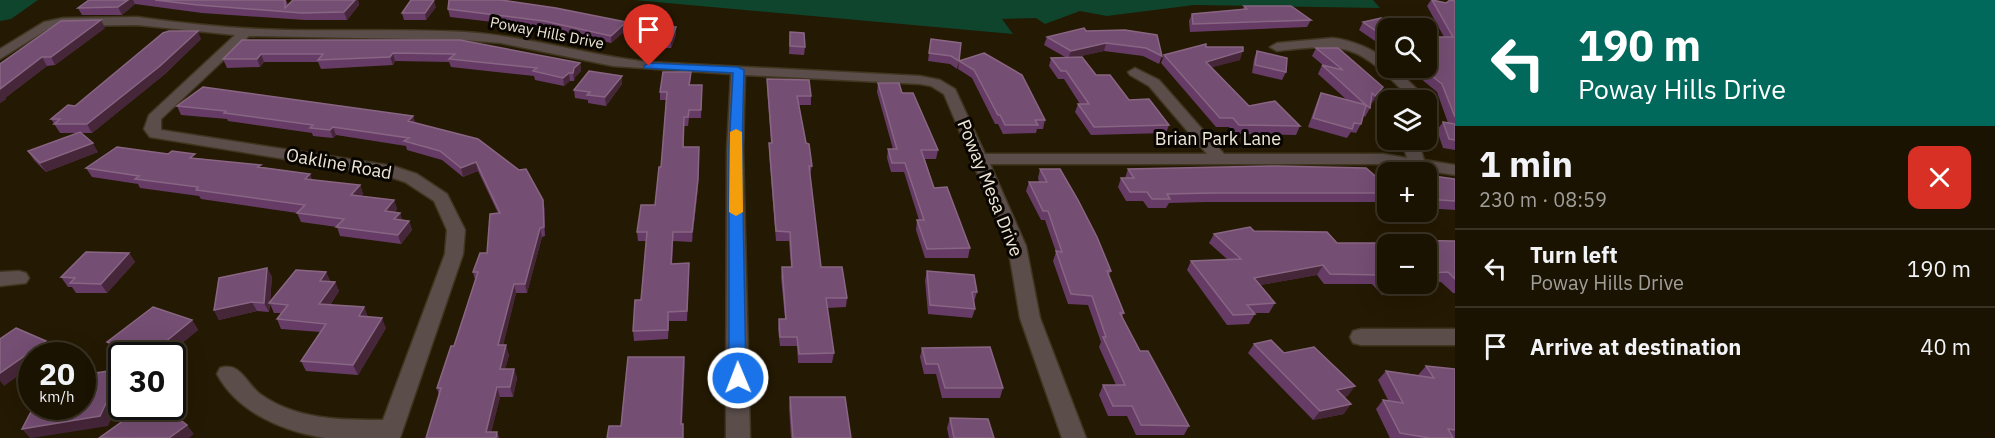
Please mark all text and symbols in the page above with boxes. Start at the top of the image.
pin [623,4,674,66]
street label: Poway Hills Drive [489,12,606,53]
icon: arrive [632,13,665,46]
map controls [1377,18,1437,294]
button: search [1377,18,1437,78]
text: 190 m [1578,18,1701,73]
icon: left [1479,24,1557,102]
text: Poway Hills Drive [1578,71,1786,106]
button: layers [1377,90,1437,150]
street label: Poway Mesa Drive [952,116,1028,260]
street label: Brian Park Lane [1155,127,1281,150]
text: 1 min [1479,140,1573,187]
street label: Oakline Road [284,143,394,184]
button: close [1908,146,1971,209]
button: + [1377,162,1437,222]
text: 230 m · 08:59 [1479,186,1607,213]
button: − [1377,234,1437,294]
text: Turn left [1530,240,1618,269]
icon: left [1479,252,1512,285]
text: 190 m [1907,254,1971,283]
text: Poway Hills Drive [1530,269,1684,296]
icon: arrive [1479,330,1512,363]
text: Arrive at destination [1530,332,1741,361]
text: 40 m [1920,332,1971,361]
speed limit sign: 30 [108,342,186,420]
position arrow [706,346,770,410]
text: 20 [39,354,75,393]
text: km/h [39,387,75,406]

